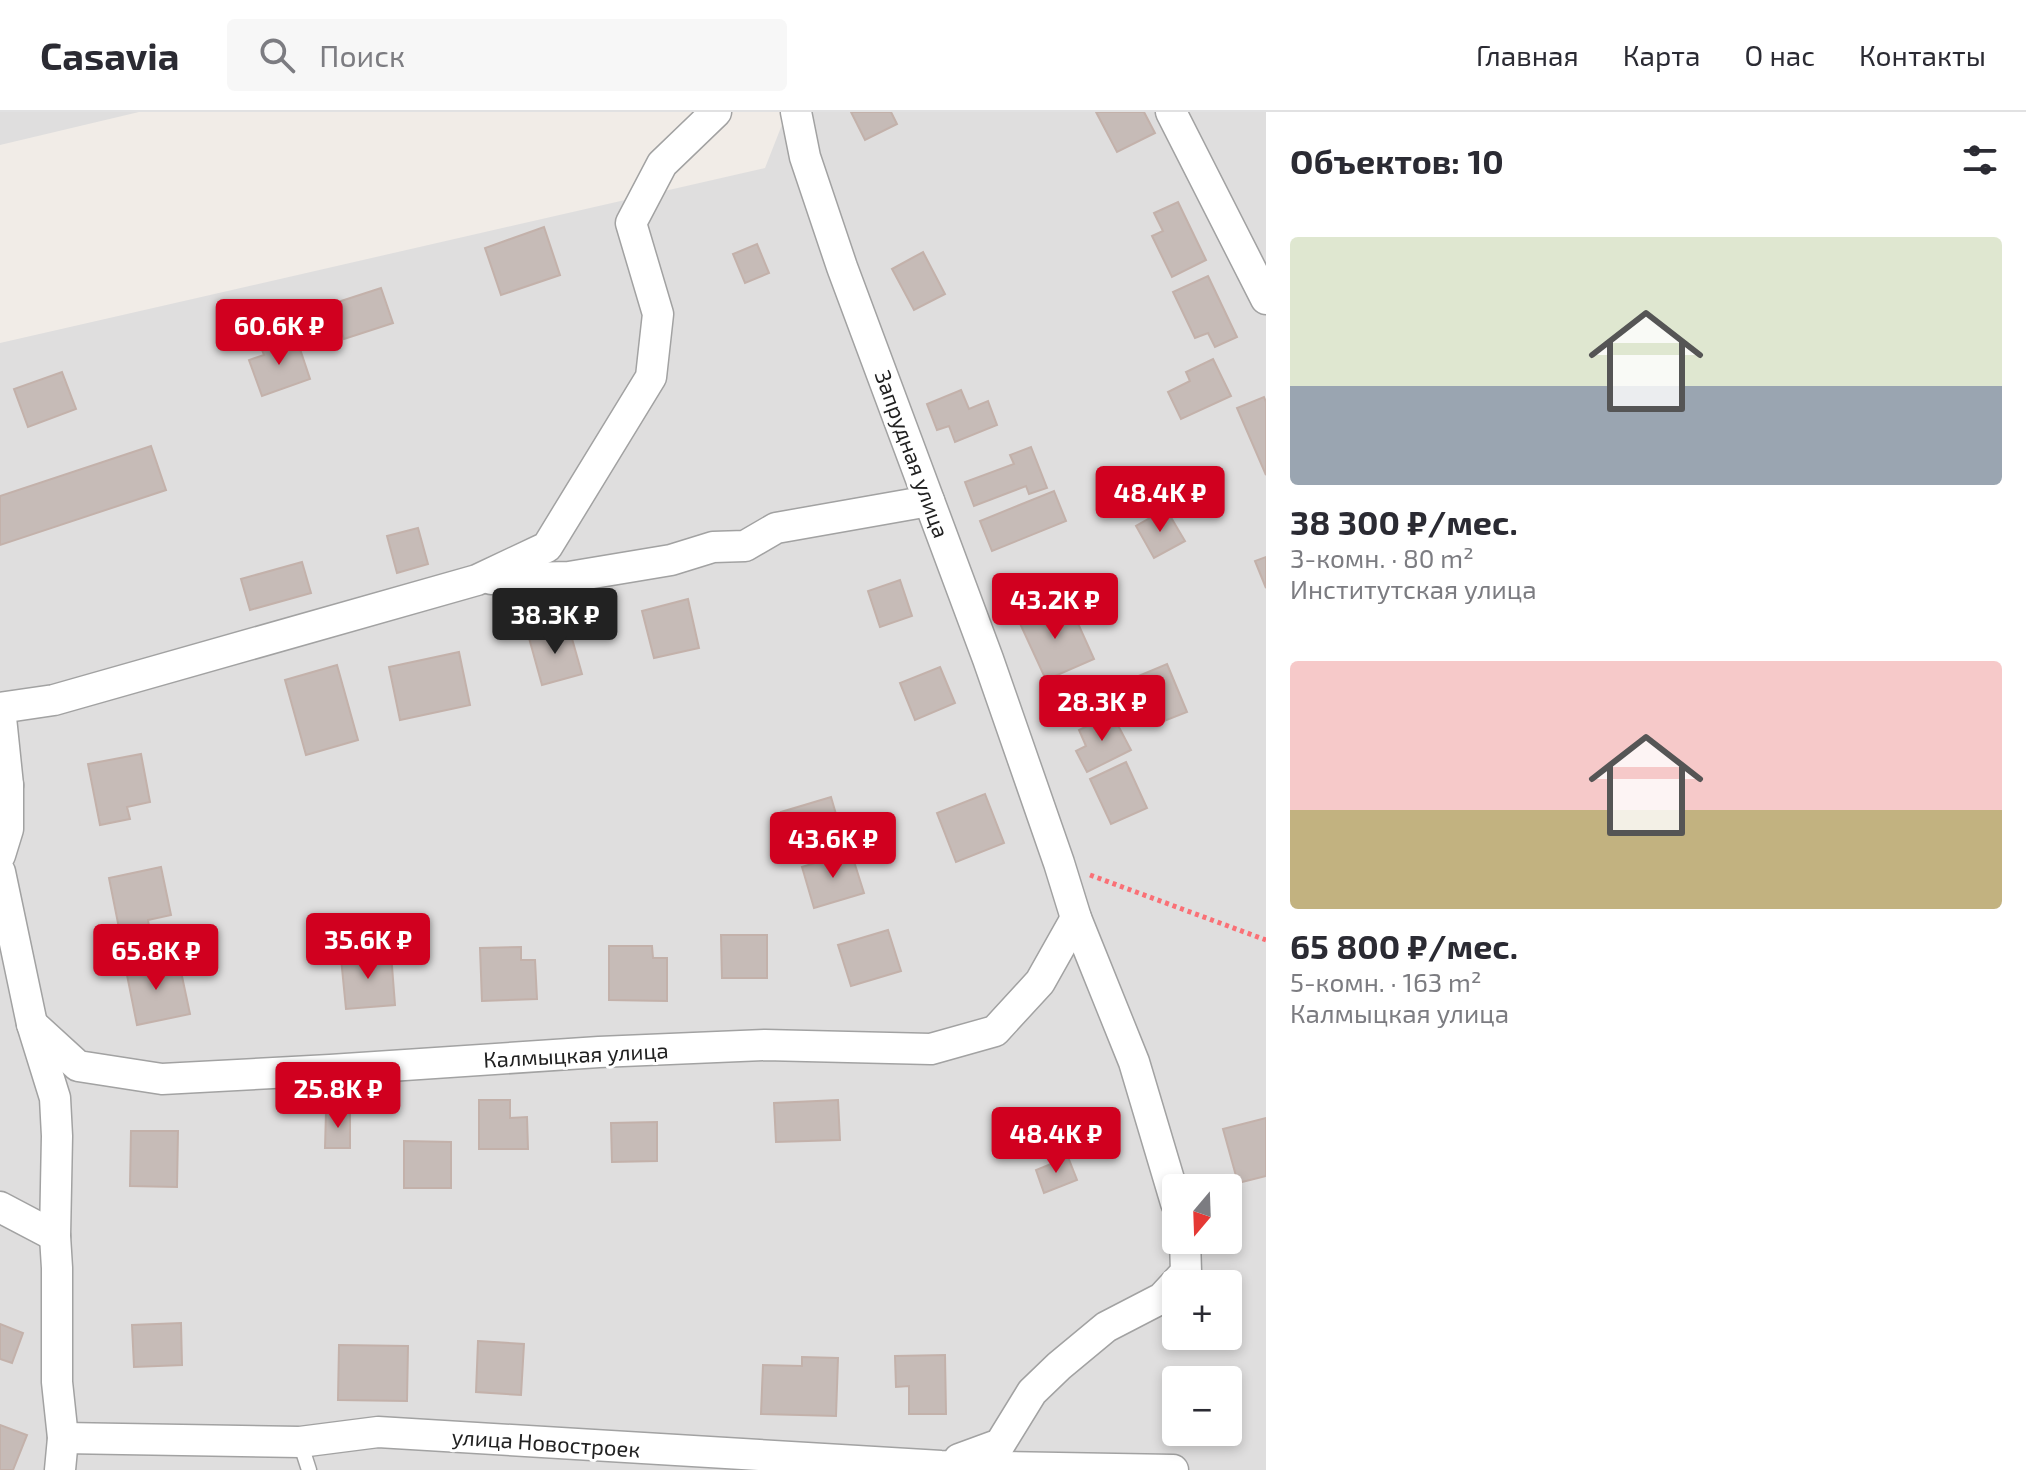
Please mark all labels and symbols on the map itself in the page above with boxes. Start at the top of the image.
pin: 60.6K ₽ [205,299,353,367]
street label: Запрудная улица [870,366,955,541]
pin: 48.4K ₽ [1086,466,1234,534]
pin: 43.2K ₽ [981,573,1129,641]
pin: 38.3K ₽ [481,588,629,656]
pin: 28.3K ₽ [1028,675,1176,743]
pin: 43.6K ₽ [759,812,907,880]
pin: 35.6K ₽ [294,913,442,981]
pin: 65.8K ₽ [82,924,230,992]
street label: Калмыцкая улица [483,1036,669,1073]
pin: 25.8K ₽ [264,1062,412,1130]
pin: 48.4K ₽ [982,1107,1130,1175]
north arrow [1162,1174,1242,1254]
street label: улица Новостроек [451,1422,641,1463]

